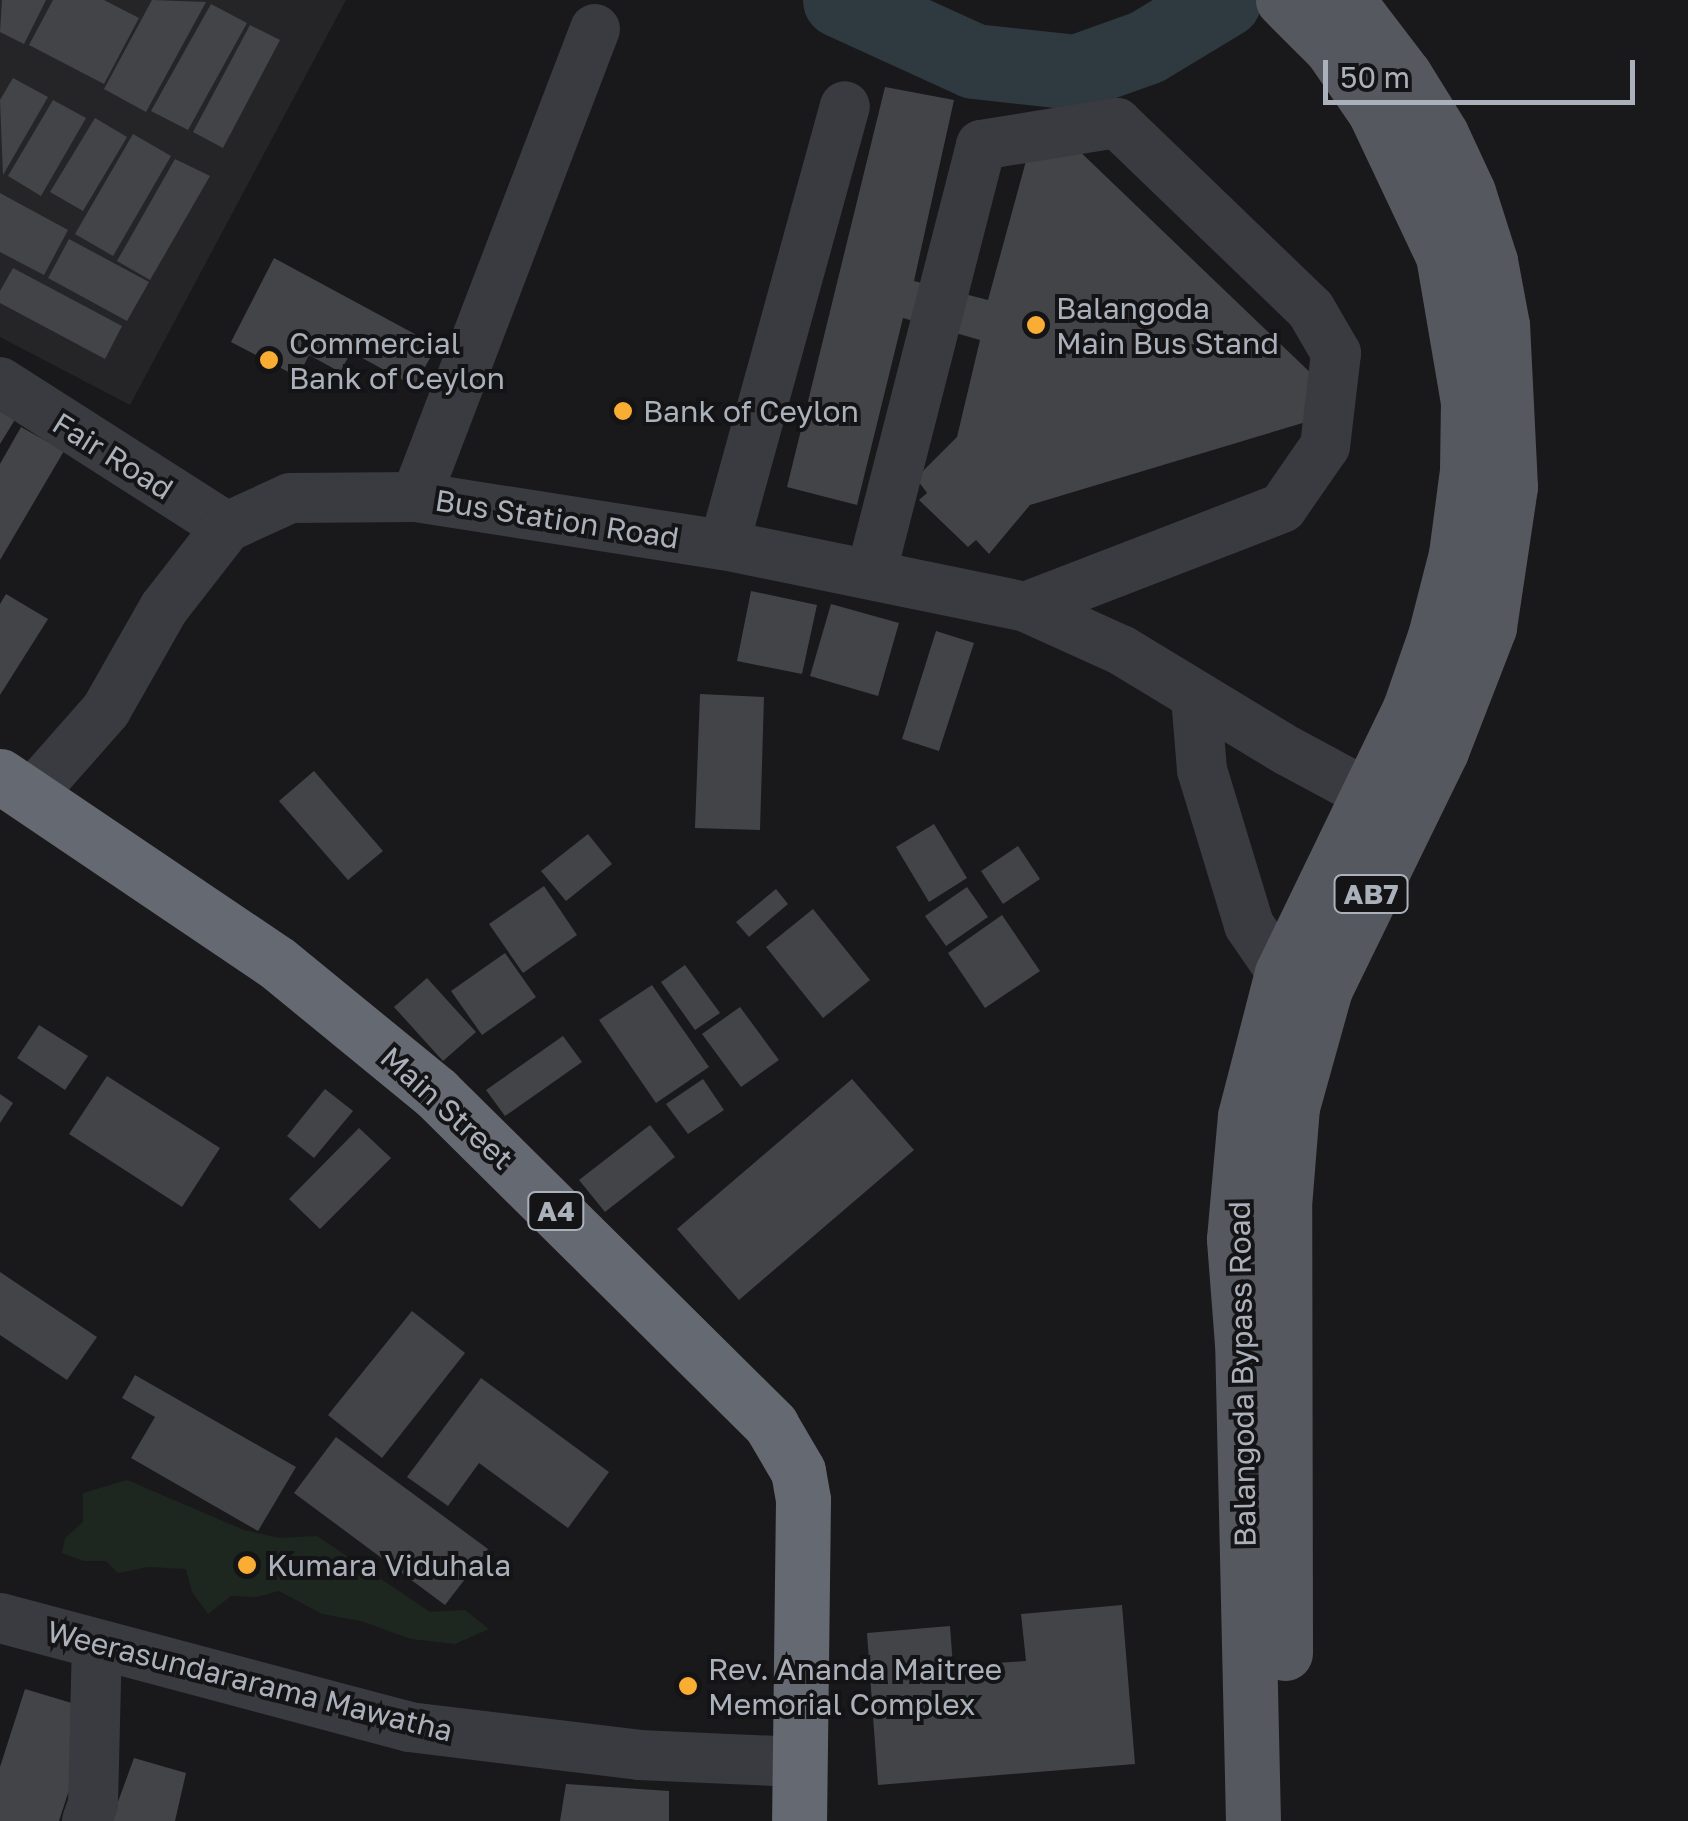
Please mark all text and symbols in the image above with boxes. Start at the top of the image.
scale bar [1328,40,1640,102]
text: 50 m [1340,59,1410,95]
place label: Balangoda Main Bus Stand [1056,290,1279,360]
marker: Balangoda Main Bus Stand [1025,314,1047,336]
place label: Commercial Bank of Ceylon [289,325,505,396]
marker: Commercial Bank of Ceylon [258,349,280,371]
place label: Bank of Ceylon [643,393,859,429]
marker: Bank of Ceylon [612,400,634,422]
street label: Fair Road [46,405,180,507]
street label: Bus Station Road [433,482,681,556]
road number: AB7 [1334,871,1408,917]
street label: Main Street [373,1039,521,1177]
road number: A4 [526,1188,586,1234]
street label: Balangoda Bypass Road [1221,1201,1263,1547]
place label: Kumara Viduhala [267,1547,511,1583]
marker: Kumara Viduhala [236,1554,258,1576]
street label: Weerasundararama Mawatha [44,1613,456,1749]
place label: Rev. Ananda Maitree Memorial Complex [708,1651,1002,1722]
marker: Rev. Ananda Maitree Memorial Complex [677,1675,699,1697]

